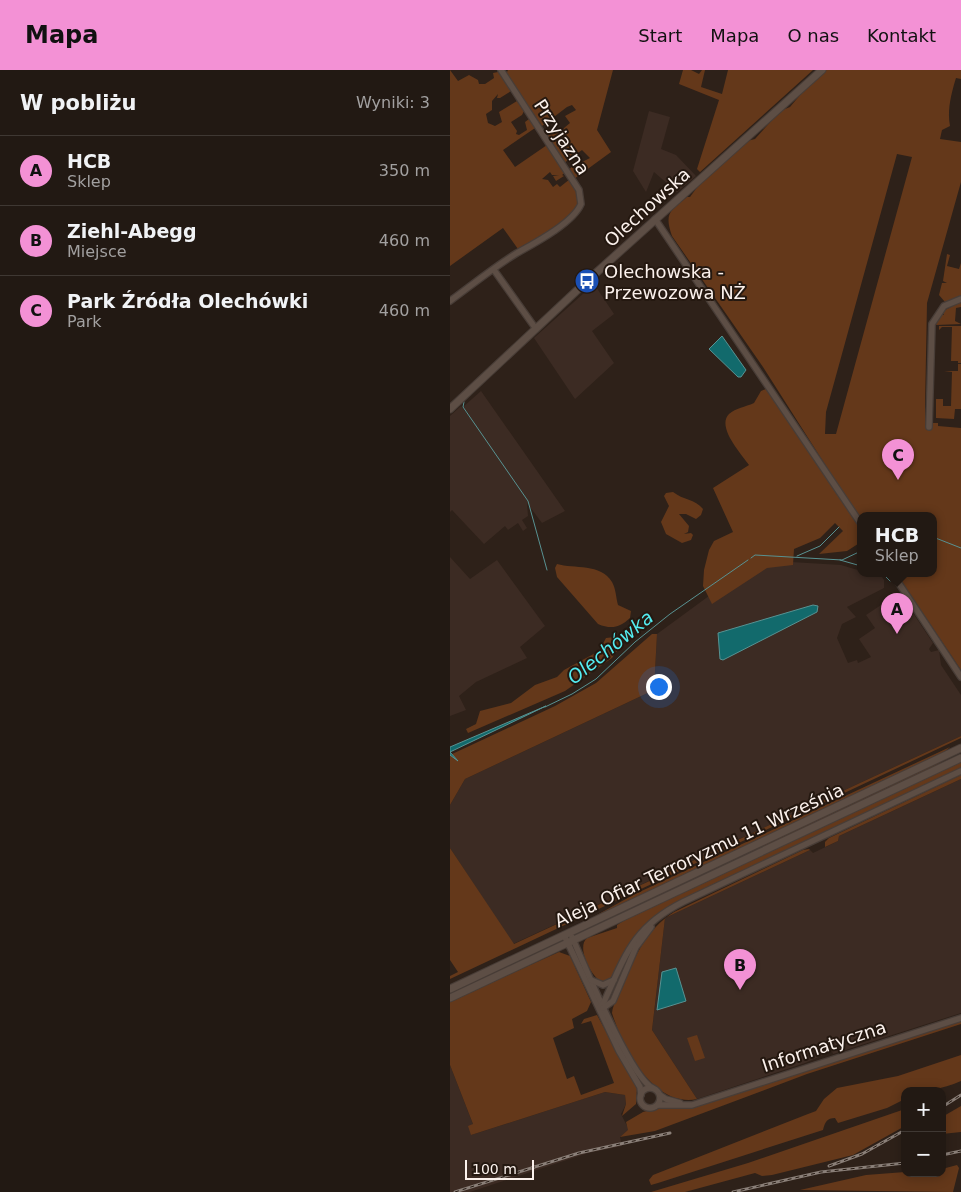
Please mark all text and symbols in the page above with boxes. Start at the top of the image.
text: Mapa [25,21,98,49]
text: Start [638,25,682,46]
text: Mapa [710,25,759,46]
text: O nas [787,25,839,46]
text: Kontakt [867,25,936,46]
text: W pobliżu [20,91,137,115]
text: Wyniki: 3 [356,93,430,112]
street label: Przyjazna [530,95,594,179]
text: HCB [67,150,111,172]
text: A [30,161,42,180]
text: 350 m [379,161,430,180]
street label: Olechowska [600,163,694,251]
text: Sklep [67,172,111,191]
text: Ziehl-Abegg [67,220,197,242]
text: B [30,231,42,250]
text: 460 m [379,231,430,250]
text: Miejsce [67,242,127,261]
place label: Olechowska - Przewozowa NŻ [604,261,746,303]
bus stop icon: Olechowska - Przewozowa NŻ [574,268,600,294]
text: Park Źródła Olechówki [67,290,308,312]
text: C [30,301,42,320]
text: 460 m [379,301,430,320]
text: Park [67,312,102,331]
pin: C [882,439,914,480]
popup [857,512,937,577]
text: HCB [875,524,919,546]
text: Sklep [875,546,919,565]
pin: A [881,593,913,634]
water label: Olechówka [563,606,657,688]
your location [646,674,672,700]
street label: Aleja Ofiar Terroryzmu 11 Września [551,779,847,931]
pin: B [724,949,756,990]
street label: Informatyczna [759,1016,889,1076]
map controls [901,1087,946,1177]
button: + [901,1087,946,1132]
button: − [901,1132,946,1177]
scale bar [465,1157,534,1180]
text: 100 m [472,1161,517,1177]

